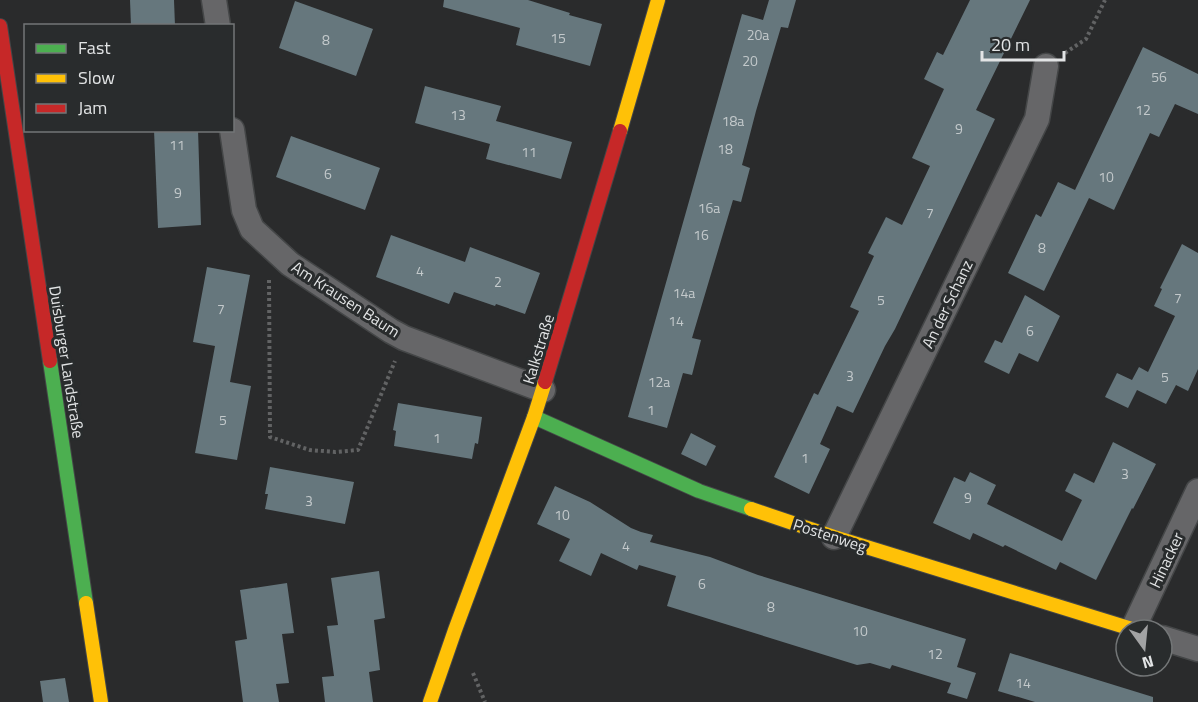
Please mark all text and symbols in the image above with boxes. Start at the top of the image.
legend [24,24,234,132]
house number: 20a [747,24,769,45]
scale bar [982,24,1064,62]
house number: 15 [550,27,566,48]
house number: 8 [322,29,330,50]
text: 20 m [991,31,1030,58]
text: Fast [78,34,111,61]
house number: 20 [742,50,758,71]
text: Slow [78,64,115,91]
house number: 56 [1151,66,1167,87]
text: Jam [78,94,107,121]
house number: 12 [1135,99,1151,120]
house number: 13 [450,104,466,125]
house number: 18a [722,110,744,131]
house number: 9 [955,118,963,139]
house number: 11 [169,134,185,155]
house number: 18 [717,138,733,159]
house number: 11 [521,141,537,162]
house number: 6 [324,163,332,184]
house number: 10 [1098,166,1114,187]
house number: 9 [174,182,182,203]
house number: 16a [698,197,720,218]
house number: 7 [926,202,934,223]
house number: 16 [693,224,709,245]
house number: 8 [1038,237,1046,258]
street label: Am Krausen Baum [287,255,405,343]
street label: An der Schanz [915,256,979,352]
house number: 4 [416,260,424,281]
house number: 2 [494,271,502,292]
house number: 14a [673,282,695,303]
street label: Duisburger Landstraße [43,284,91,440]
house number: 7 [1174,287,1182,308]
house number: 5 [877,289,885,310]
house number: 7 [217,298,225,319]
house number: 14 [668,310,684,331]
street label: Kalkstraße [516,311,560,387]
house number: 6 [1026,320,1034,341]
house number: 3 [846,365,854,386]
house number: 5 [1161,366,1169,387]
house number: 12a [648,371,670,392]
house number: 1 [647,399,655,420]
house number: 5 [219,409,227,430]
house number: 1 [433,427,441,448]
house number: 1 [801,447,809,468]
house number: 3 [1121,463,1129,484]
house number: 9 [964,487,972,508]
house number: 3 [305,490,313,511]
house number: 10 [554,504,570,525]
street label: Postenweg [790,512,870,558]
street label: Hinacker [1143,528,1190,592]
house number: 4 [622,535,630,556]
house number: 6 [698,573,706,594]
house number: 8 [767,596,775,617]
north arrow [1114,618,1174,678]
house number: 10 [852,620,868,641]
house number: 12 [927,643,943,664]
text: N [1139,649,1156,676]
house number: 14 [1015,672,1031,693]

